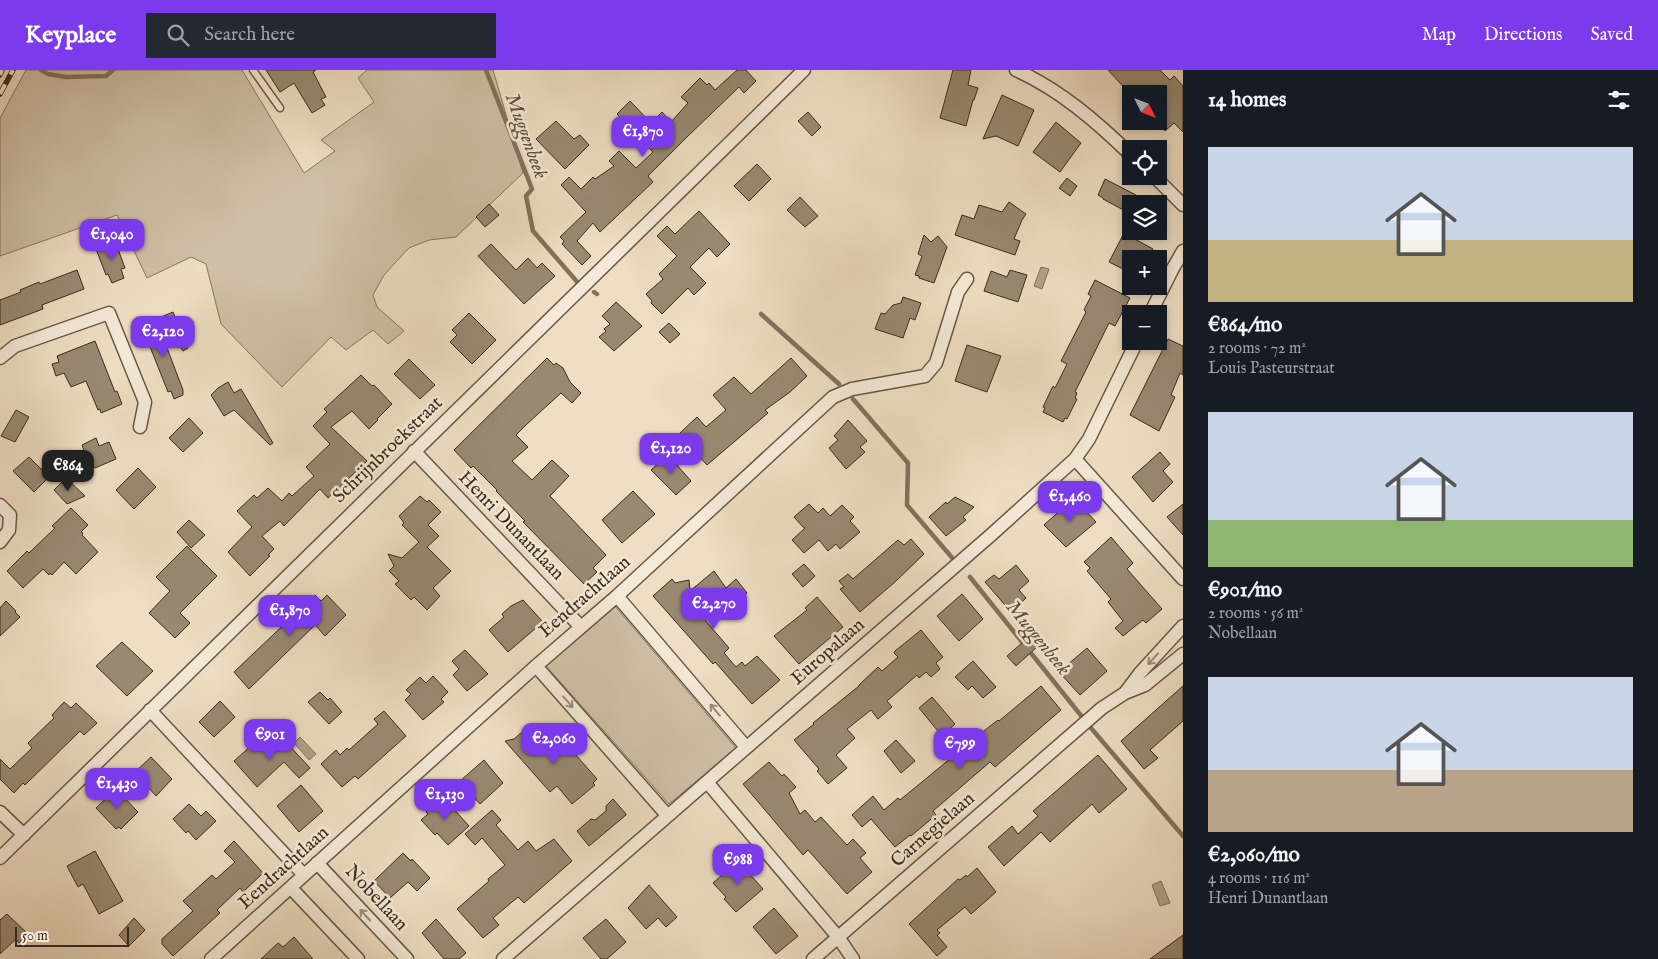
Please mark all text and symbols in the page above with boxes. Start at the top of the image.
search box [146,13,496,58]
text: Keyplace [25,20,116,51]
icon: search [164,21,192,49]
text: Search here [204,23,295,47]
text: Map [1422,24,1456,47]
text: Directions [1484,24,1562,47]
text: Saved [1590,24,1633,47]
north arrow [1122,85,1168,130]
map controls [1122,85,1167,350]
icon: filters [1605,86,1633,114]
text: 14 homes [1208,87,1286,114]
water label: Muggenbeek [498,90,553,183]
pin: €1,870 [602,116,684,158]
text: €1,870 [622,122,664,142]
button: locate [1122,140,1167,185]
icon: home [1376,179,1466,269]
button: layers [1122,195,1167,240]
pin: €1,040 [71,218,153,261]
text: €1,040 [90,225,134,245]
button: + [1122,250,1167,295]
button: − [1122,305,1167,350]
text: €864/mo [1208,312,1282,339]
pin: €2,120 [122,316,204,358]
text: €2,120 [142,322,184,342]
text: 2 rooms · 72 m² [1208,339,1306,359]
text: Louis Pasteurstraat [1208,359,1335,379]
street label: Schrijnbroekstraat [328,391,448,509]
pin: €1,120 [630,432,712,475]
text: €1,120 [651,439,691,459]
icon: home [1376,444,1466,534]
pin: €864 [38,450,98,492]
text: €864 [53,456,83,476]
street label: Henri Dunantlaan [453,466,569,586]
pin: €1,460 [1029,480,1111,523]
text: €1,460 [1049,487,1091,507]
street label: Eendrachtlaan [534,551,636,643]
text: €901/mo [1208,577,1282,604]
pin: €2,270 [673,588,755,630]
pin: €1,870 [249,594,331,637]
text: €2,270 [692,594,736,614]
water label: Muggenbeek [999,595,1076,681]
text: €1,870 [269,601,311,621]
text: 2 rooms · 56 m² [1208,604,1303,624]
street label: Europalaan [786,613,870,691]
text: Nobellaan [1208,624,1277,644]
one-way arrow [1147,652,1159,665]
one-way arrow [563,696,574,709]
one-way arrow [709,704,720,717]
icon: home [1376,709,1466,799]
pin: €901 [240,718,300,761]
pin: €2,060 [513,722,595,765]
text: €901 [255,725,285,745]
pin: €799 [930,728,990,770]
text: €2,060 [532,729,576,749]
text: €799 [945,734,975,754]
pin: €1,430 [76,768,158,810]
text: €1,430 [96,774,138,794]
pin: €1,130 [404,778,486,821]
text: €1,130 [425,785,465,805]
street label: Carnegielaan [886,787,980,873]
street label: Eendrachtlaan [234,821,334,915]
text: €2,060/mo [1208,842,1300,869]
pin: €988 [708,844,768,886]
text: €988 [724,850,752,870]
street label: Nobellaan [339,860,413,936]
text: 4 rooms · 116 m² [1208,869,1310,889]
text: Henri Dunantlaan [1208,889,1328,909]
one-way arrow [359,908,371,921]
scale bar [15,924,129,947]
text: 50 m [22,927,48,945]

